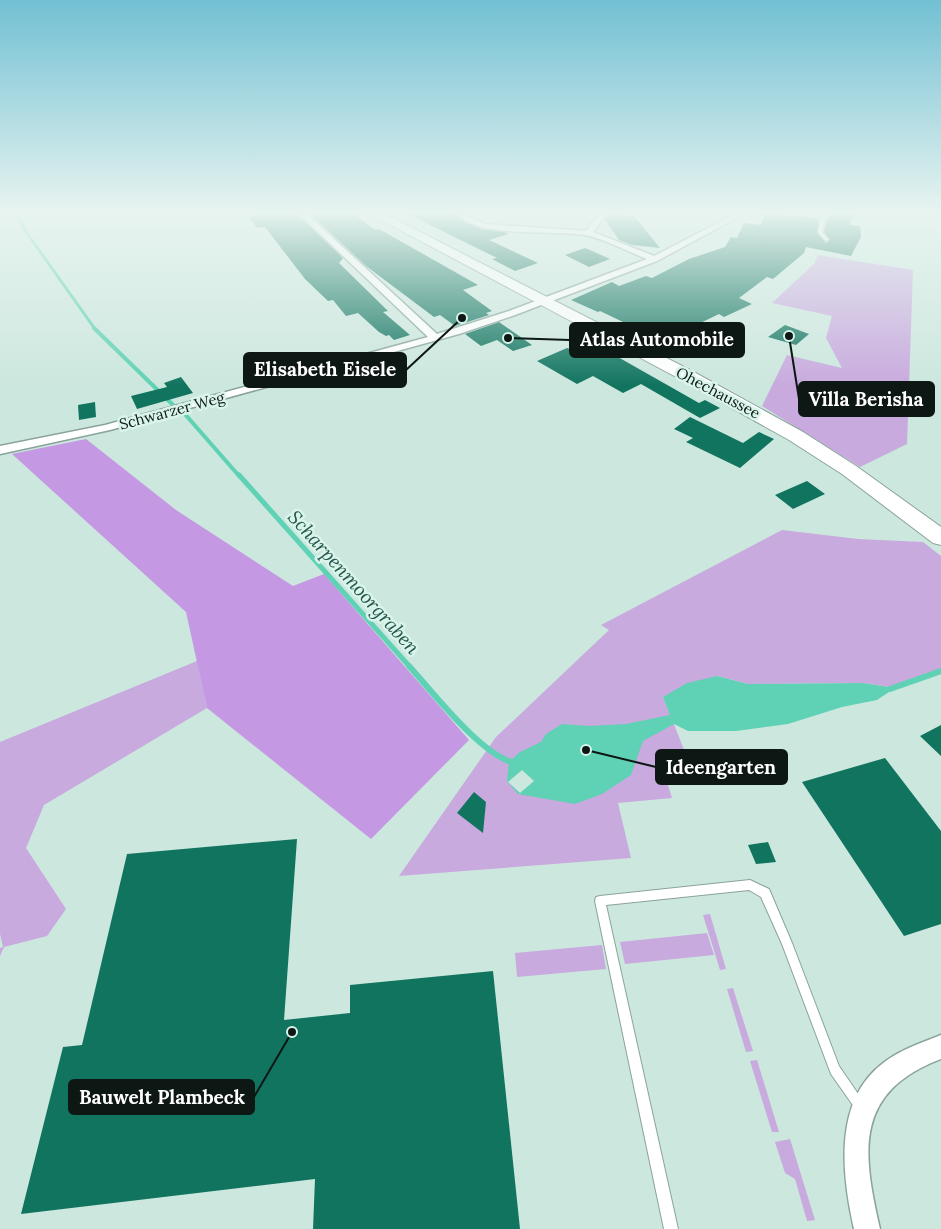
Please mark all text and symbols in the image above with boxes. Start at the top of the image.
callout: Atlas Automobile [570,323,744,357]
text: Atlas Automobile [580,327,734,351]
callout: Elisabeth Eisele [244,353,406,387]
text: Elisabeth Eisele [254,357,396,381]
street label: Ohechaussee [673,362,764,423]
callout: Villa Berisha [799,382,934,416]
street label: Schwarzer Weg [117,387,227,434]
text: Villa Berisha [808,387,924,411]
water label: Scharpenmoorgraben [283,505,425,659]
callout: Ideengarten [656,750,787,784]
text: Ideengarten [666,755,776,779]
callout: Bauwelt Plambeck [69,1080,254,1114]
text: Bauwelt Plambeck [79,1085,245,1109]

